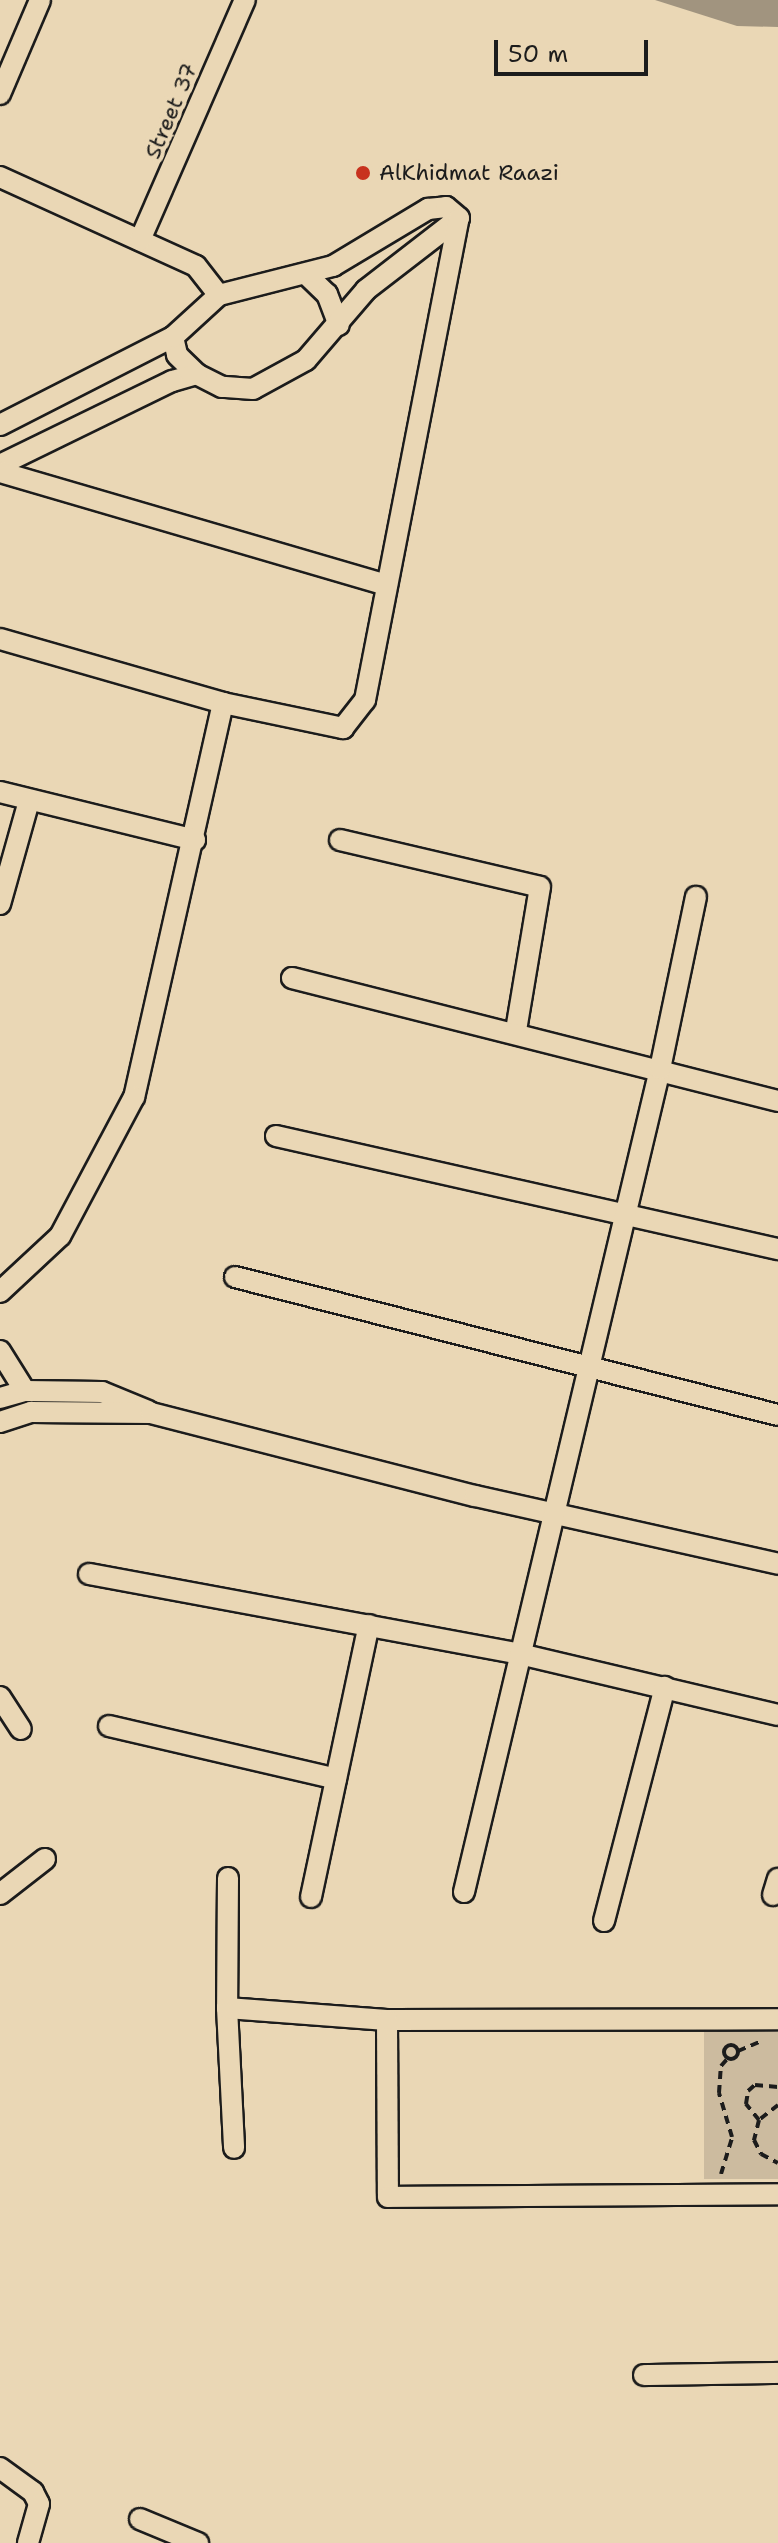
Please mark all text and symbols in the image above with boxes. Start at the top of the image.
scale bar [498,24,652,74]
text: 50 m [508,38,568,70]
street label: Street 37 [139,59,203,163]
place label: AlKhidmat Raazi [379,160,559,186]
marker: AlKhidmat Raazi [354,164,372,182]

